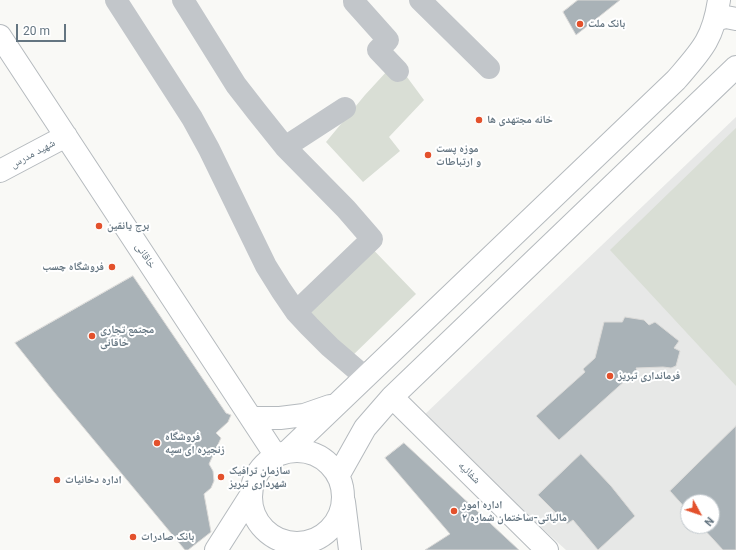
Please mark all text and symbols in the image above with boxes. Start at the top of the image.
scale bar [18,16,68,42]
place label: بانک ملت [588,17,625,31]
marker: بانک ملت [575,19,585,29]
text: 20 m [23,24,50,38]
place label: خانه مجتهدی ها [487,113,553,127]
marker: خانه مجتهدی ها [474,115,484,125]
street label: شهید مدرس [8,137,58,171]
place label: موزه پست و ارتباطات [436,142,481,168]
marker: موزه پست و ارتباطات [423,150,433,160]
place label: برج یانقین [107,219,149,233]
marker: برج یانقین [94,221,104,231]
street label: خاقانی [132,241,158,271]
place label: فروشگاه چسب [42,260,104,274]
marker: فروشگاه چسب [107,262,117,272]
place label: مجتمع تجاری خاقانی [100,323,154,349]
marker: مجتمع تجاری خاقانی [87,331,97,341]
place label: فرمانداری تبریز [618,369,680,383]
marker: فرمانداری تبریز [605,371,615,381]
place label: فروشگاه زنجیره ای سپه [165,430,225,456]
marker: فروشگاه زنجیره ای سپه [152,438,162,448]
street label: شفائیه [455,459,483,487]
place label: سازمان ترافیک شهرداری تبریز [229,464,290,490]
marker: سازمان ترافیک شهرداری تبریز [216,472,226,482]
place label: اداره دخانیات [65,473,122,487]
marker: اداره دخانیات [52,475,62,485]
north arrow [680,494,720,534]
place label: اداره امور مالیاتی-ساختمان شماره ۲ [462,498,567,524]
marker: اداره امور مالیاتی-ساختمان شماره ۲ [449,506,459,516]
text: N [701,514,716,529]
place label: بانک صادرات [141,530,194,544]
marker: بانک صادرات [128,532,138,542]

